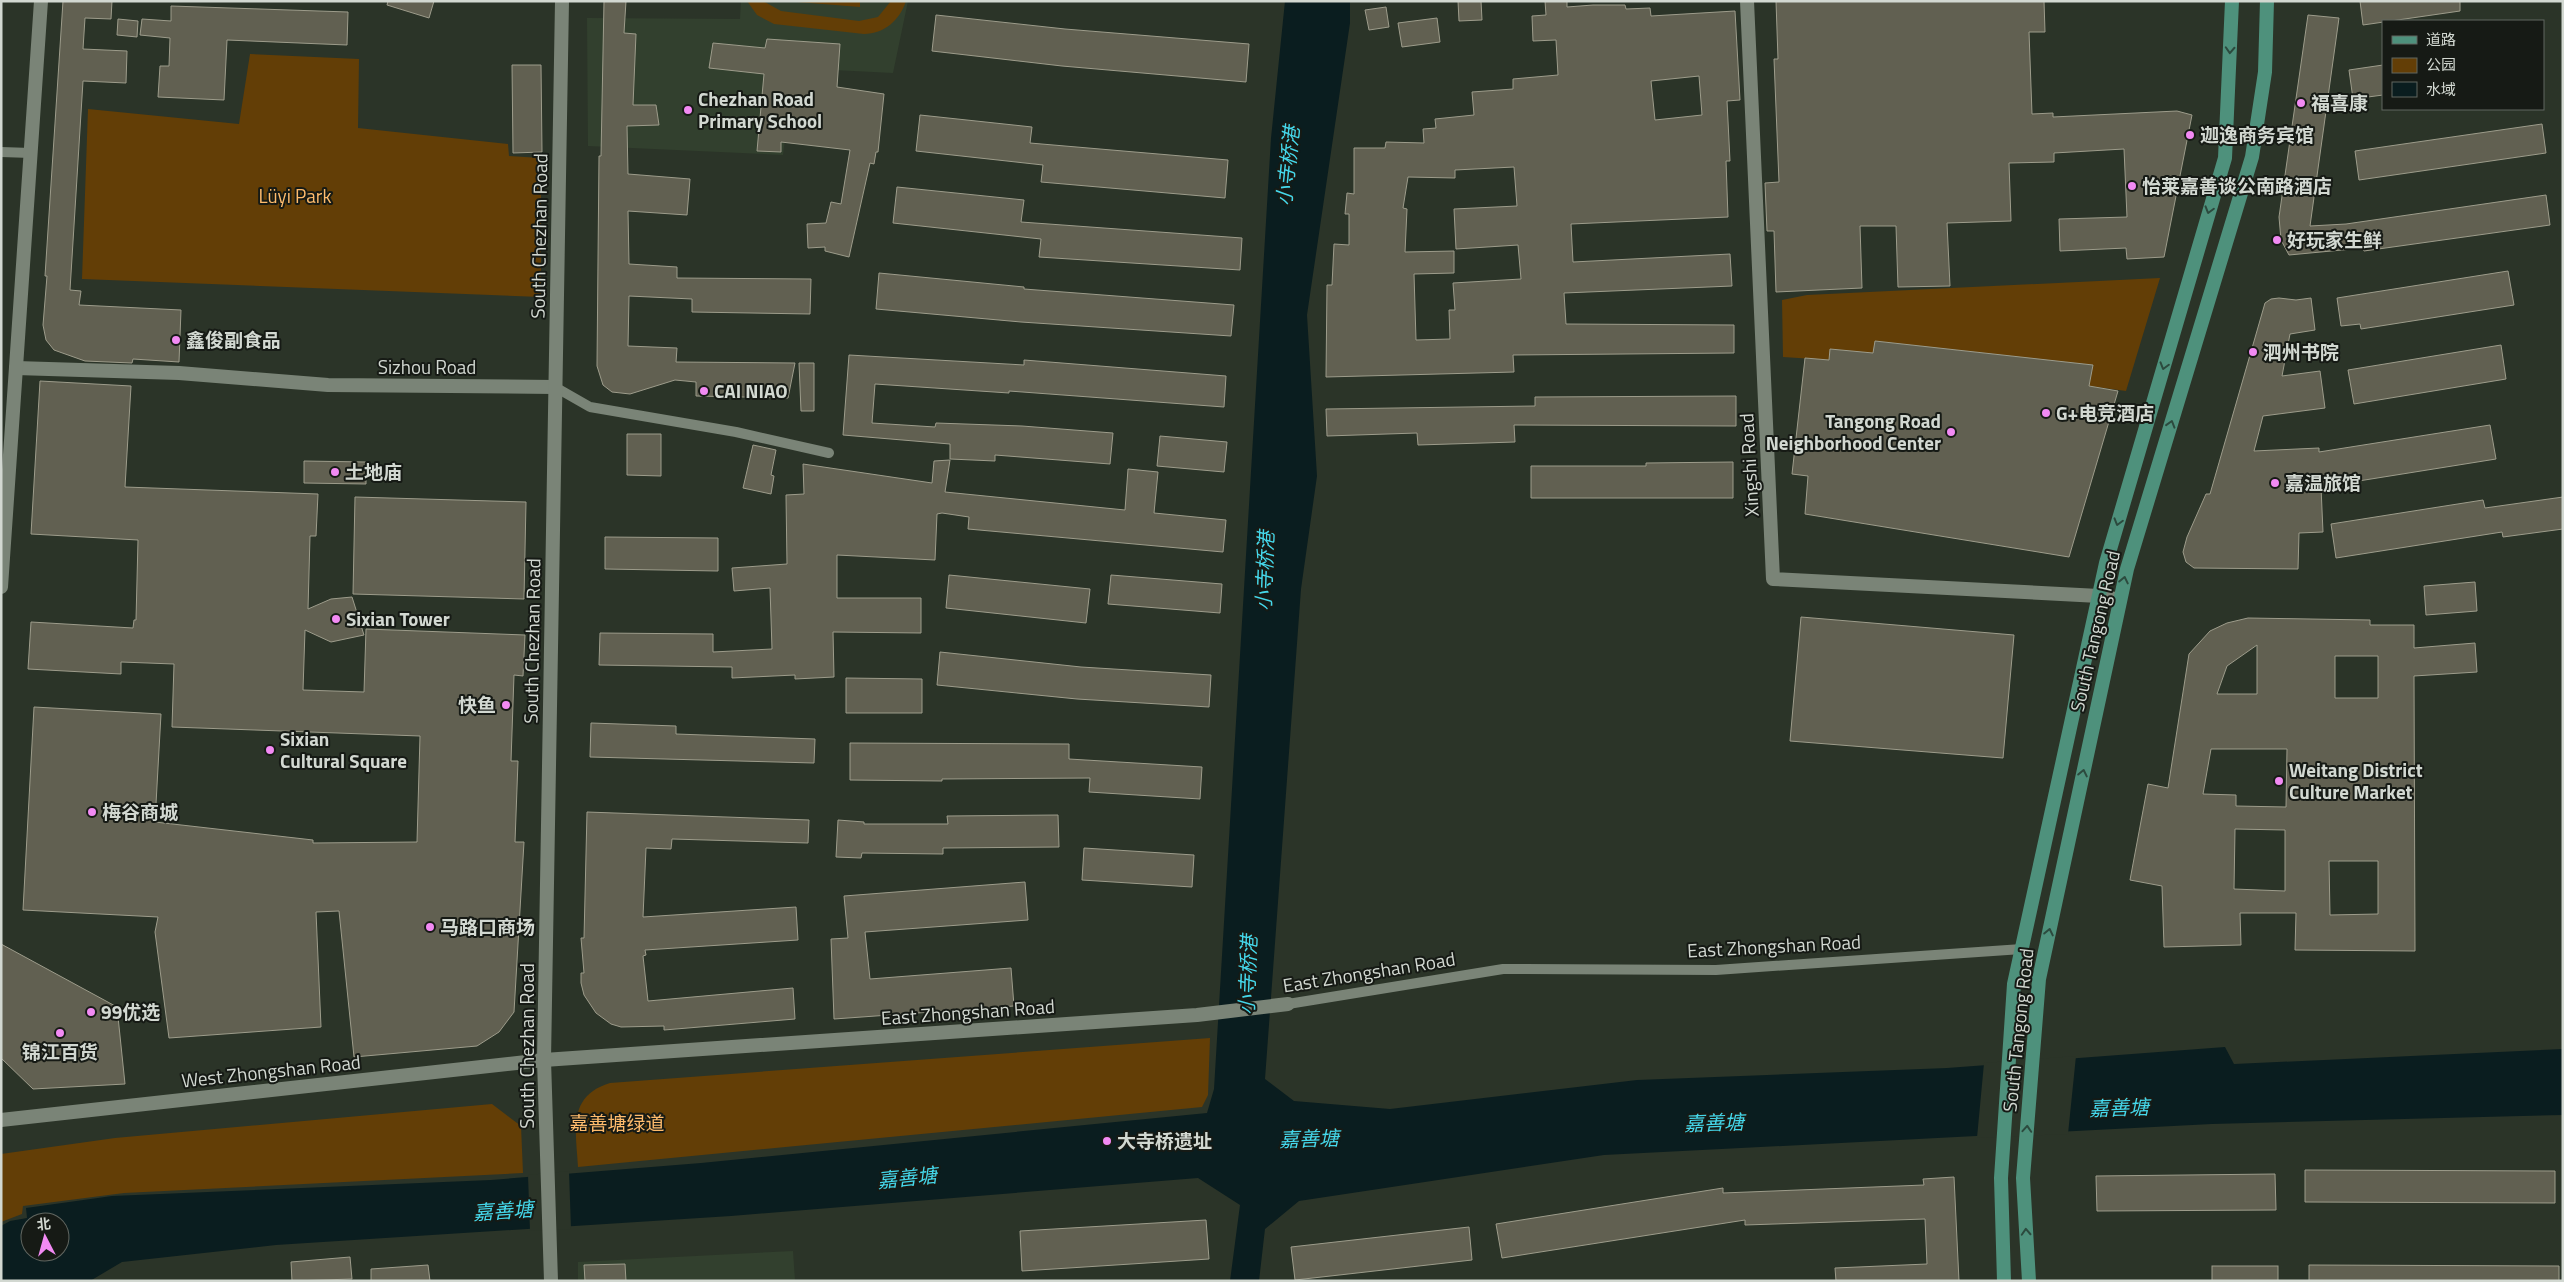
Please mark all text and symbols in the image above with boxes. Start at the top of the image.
legend [2382,20,2544,110]
text: 道路 [2426,28,2456,51]
one-way arrow [2224,46,2235,54]
text: 公园 [2426,53,2456,76]
text: 水域 [2426,78,2456,101]
place label: Chezhan Road Primary School [698,84,822,135]
place label: 福喜康 [2311,88,2368,117]
marker: 福喜康 [2295,97,2307,109]
marker: Chezhan Road Primary School [682,104,694,116]
place label: 迦逸商务宾馆 [2200,120,2314,149]
water label: 小寺桥港 [1268,122,1307,207]
marker: 迦逸商务宾馆 [2184,129,2196,141]
street label: South Chezhan Road [523,153,554,319]
place label: 怡莱嘉善谈公南路酒店 [2142,171,2332,200]
marker: 怡莱嘉善谈公南路酒店 [2126,180,2138,192]
park label: Lüyi Park [259,181,331,210]
one-way arrow [2205,206,2215,214]
place label: 好玩家生鲜 [2287,225,2382,254]
marker: 好玩家生鲜 [2271,234,2283,246]
place label: 鑫俊副食品 [186,325,281,354]
marker: 鑫俊副食品 [170,334,182,346]
place label: 泗州书院 [2263,337,2339,366]
marker: 泗州书院 [2247,346,2259,358]
street label: Sizhou Road [378,352,476,381]
one-way arrow [2159,361,2169,370]
place label: CAI NIAO [714,376,788,405]
marker: CAI NIAO [698,385,710,397]
place label: G+电竞酒店 [2056,398,2154,427]
place label: Tangong Road Neighborhood Center [1766,406,1941,457]
marker: G+电竞酒店 [2040,407,2052,419]
street label: Xingshi Road [1731,413,1766,517]
one-way arrow [2165,420,2175,429]
marker: Tangong Road Neighborhood Center [1945,426,1957,438]
place label: 土地庙 [345,457,402,486]
marker: 土地庙 [329,466,341,478]
place label: 嘉温旅馆 [2285,468,2361,497]
marker: 嘉温旅馆 [2269,477,2281,489]
one-way arrow [2113,517,2123,526]
water label: 小寺桥港 [1248,527,1281,611]
street label: South Tangong Road [2062,547,2127,714]
street label: South Chezhan Road [516,558,547,724]
one-way arrow [2118,575,2129,584]
place label: Sixian Tower [346,604,450,633]
marker: Sixian Tower [330,613,342,625]
place label: 快鱼 [458,690,496,719]
marker: 快鱼 [500,699,512,711]
place label: Sixian Cultural Square [280,724,407,775]
marker: Sixian Cultural Square [264,744,276,756]
place label: Weitang District Culture Market [2289,755,2423,806]
one-way arrow [2077,768,2088,777]
marker: Weitang District Culture Market [2273,775,2285,787]
place label: 梅谷商城 [102,797,178,826]
marker: 梅谷商城 [86,806,98,818]
place label: 马路口商场 [440,912,535,941]
marker: 马路口商场 [424,921,436,933]
street label: East Zhongshan Road [1686,926,1862,965]
one-way arrow [2043,927,2054,936]
water label: 小寺桥港 [1231,931,1264,1015]
street label: East Zhongshan Road [1281,944,1457,999]
street label: South Tangong Road [1994,947,2041,1113]
street label: South Chezhan Road [512,963,541,1129]
street label: East Zhongshan Road [880,991,1056,1032]
place label: 99优选 [101,997,160,1026]
marker: 99优选 [85,1006,97,1018]
marker: 锦江百货 [54,1027,66,1039]
place label: 锦江百货 [22,1037,98,1066]
street label: West Zhongshan Road [180,1047,362,1094]
water label: 嘉善塘 [2088,1091,2153,1124]
water label: 嘉善塘 [1683,1106,1748,1139]
park label: 嘉善塘绿道 [569,1108,665,1137]
water label: 嘉善塘 [1278,1122,1343,1155]
one-way arrow [2021,1125,2032,1133]
place label: 大寺桥遗址 [1117,1126,1212,1155]
marker: 大寺桥遗址 [1101,1135,1113,1147]
water label: 嘉善塘 [875,1159,941,1196]
water label: 嘉善塘 [472,1193,537,1228]
north arrow [20,1212,70,1262]
text: 北 [36,1212,52,1235]
one-way arrow [2021,1228,2032,1236]

